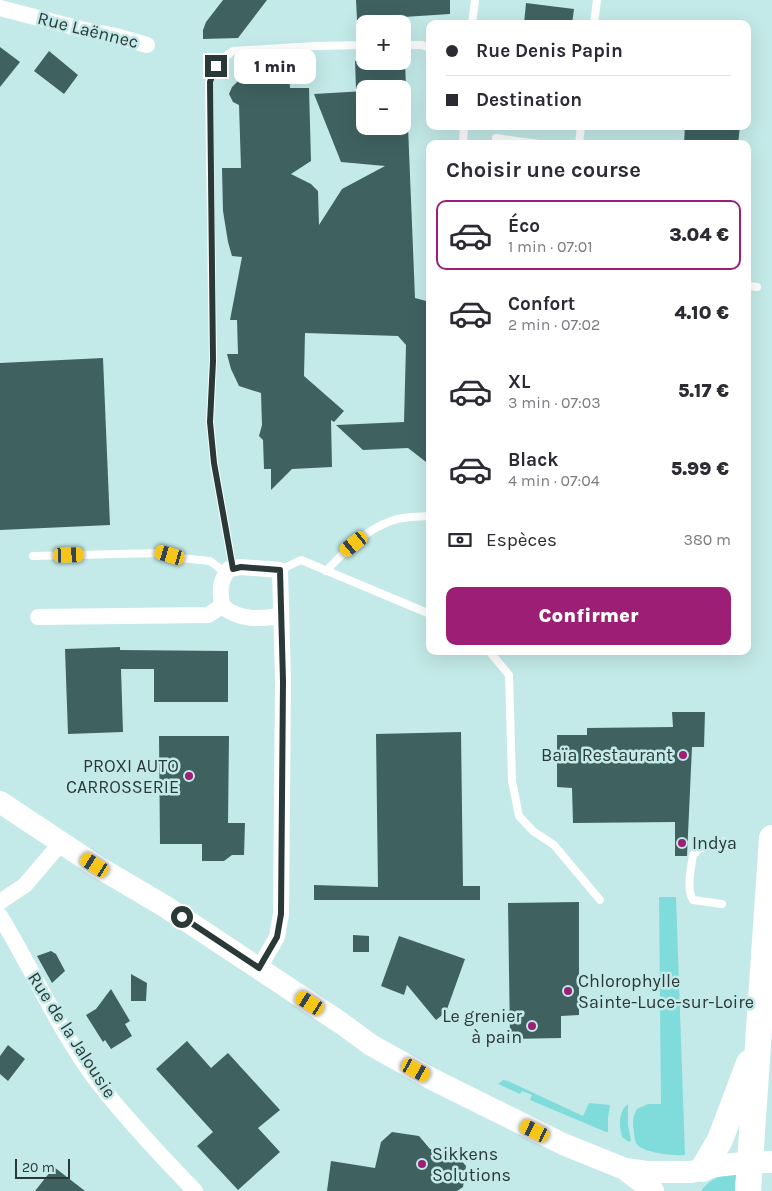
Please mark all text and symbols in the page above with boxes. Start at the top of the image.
street label: Rue Laënnec [35,7,141,53]
map controls [356,15,411,135]
button: + [356,15,411,70]
text: Rue Denis Papin [476,40,623,62]
callout: 1 min [234,48,316,84]
route end [205,55,227,77]
text: 1 min [254,57,296,76]
button: − [356,80,411,135]
text: Destination [476,89,582,111]
text: Choisir une course [446,157,641,183]
icon: car [448,213,493,258]
text: Éco [508,215,540,237]
text: 3.04 € [669,224,729,246]
text: 1 min · 07:01 [508,237,592,256]
icon: car [448,291,493,336]
text: Confort [508,293,575,315]
text: 4.10 € [674,302,729,324]
text: 2 min · 07:02 [508,315,600,334]
icon: car [448,369,493,414]
text: XL [508,371,530,393]
text: 5.17 € [678,380,729,402]
text: 3 min · 07:03 [508,393,601,412]
icon: car [448,447,493,492]
text: Black [508,449,559,471]
text: 5.99 € [671,458,729,480]
text: 4 min · 07:04 [508,471,600,490]
icon: cash [446,526,474,554]
car [337,529,370,559]
text: Espèces [486,529,557,551]
text: 380 m [683,530,731,549]
car [153,544,186,566]
car [53,547,84,563]
button: Confirmer [446,587,731,645]
place label: Baïa Restaurant [541,744,673,766]
marker: Baïa Restaurant [677,749,689,761]
place label: PROXI AUTO CARROSSERIE [66,755,179,798]
marker: PROXI AUTO CARROSSERIE [183,770,195,782]
place label: Indya [692,832,737,854]
marker: Indya [676,837,688,849]
car [78,851,111,879]
route start [171,906,193,928]
street label: Rue de la Jalousie [23,968,121,1102]
place label: Chlorophylle Sainte-Luce-sur-Loire [578,970,754,1013]
marker: Chlorophylle Sainte-Luce-sur-Loire [562,985,574,997]
car [293,989,326,1017]
place label: Le grenier à pain [442,1005,522,1048]
marker: Le grenier à pain [526,1020,538,1032]
car [399,1056,432,1084]
car [518,1118,551,1144]
place label: Sikkens Solutions [432,1143,511,1186]
scale bar [15,1156,70,1179]
marker: Sikkens Solutions [416,1158,428,1170]
text: 20 m [22,1159,55,1176]

